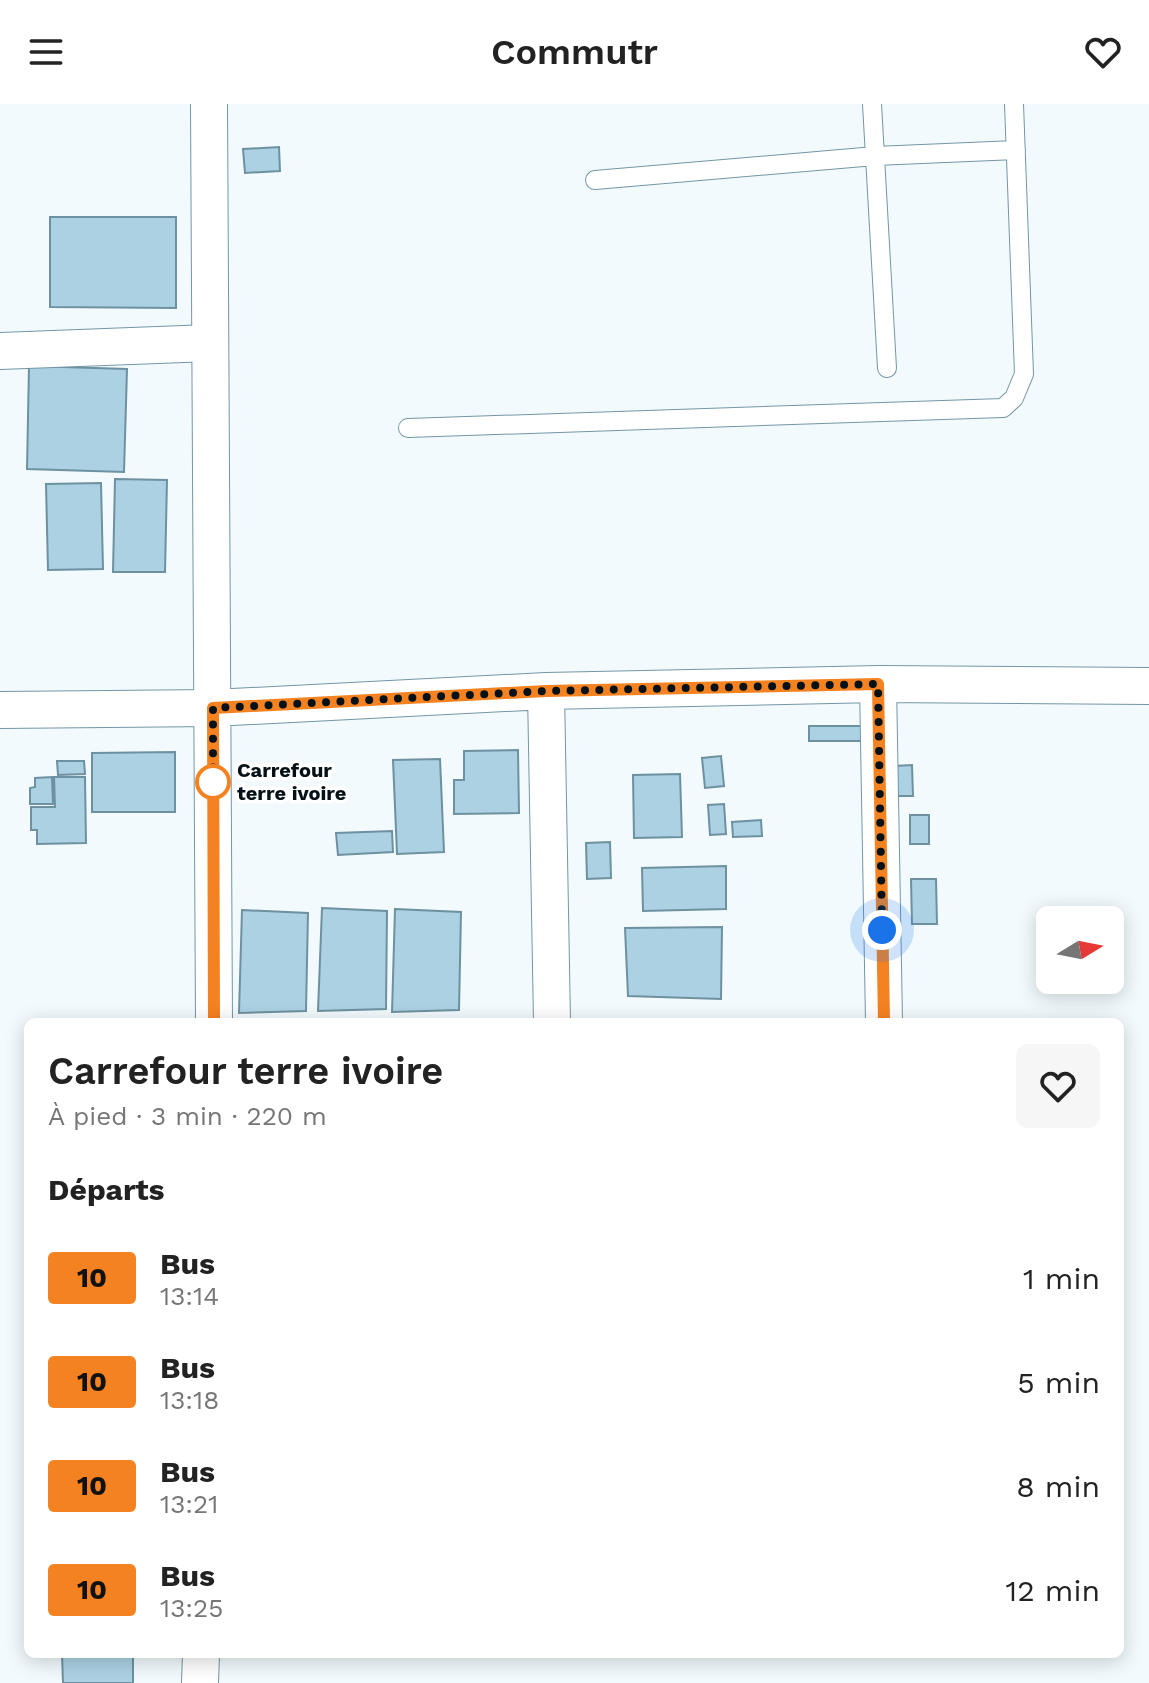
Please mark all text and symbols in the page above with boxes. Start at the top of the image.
icon: menu [24,30,68,74]
icon: heart [1081,30,1125,74]
text: Commutr [491,31,658,73]
place label: Carrefour terre ivoire [237,758,346,805]
marker: Carrefour terre ivoire [196,765,230,799]
north arrow [1036,906,1124,994]
map controls [1036,906,1124,994]
your location [862,910,902,950]
button: heart [1016,1044,1100,1128]
text: Carrefour terre ivoire [48,1049,443,1093]
text: À pied · 3 min · 220 m [48,1101,327,1131]
text: Départs [48,1172,165,1207]
text: Bus [160,1246,215,1281]
text: 10 [77,1261,107,1294]
text: 1 min [1023,1261,1100,1296]
text: 13:14 [160,1281,219,1311]
text: Bus [160,1350,215,1385]
text: 10 [77,1365,107,1398]
text: 5 min [1017,1365,1100,1400]
text: 13:18 [160,1385,219,1415]
text: Bus [160,1454,215,1489]
text: 10 [77,1469,107,1502]
text: 8 min [1016,1469,1100,1504]
text: 13:21 [160,1489,218,1519]
text: Bus [160,1558,215,1593]
text: 10 [77,1573,107,1606]
text: 12 min [1005,1573,1100,1608]
text: 13:25 [160,1593,223,1623]

